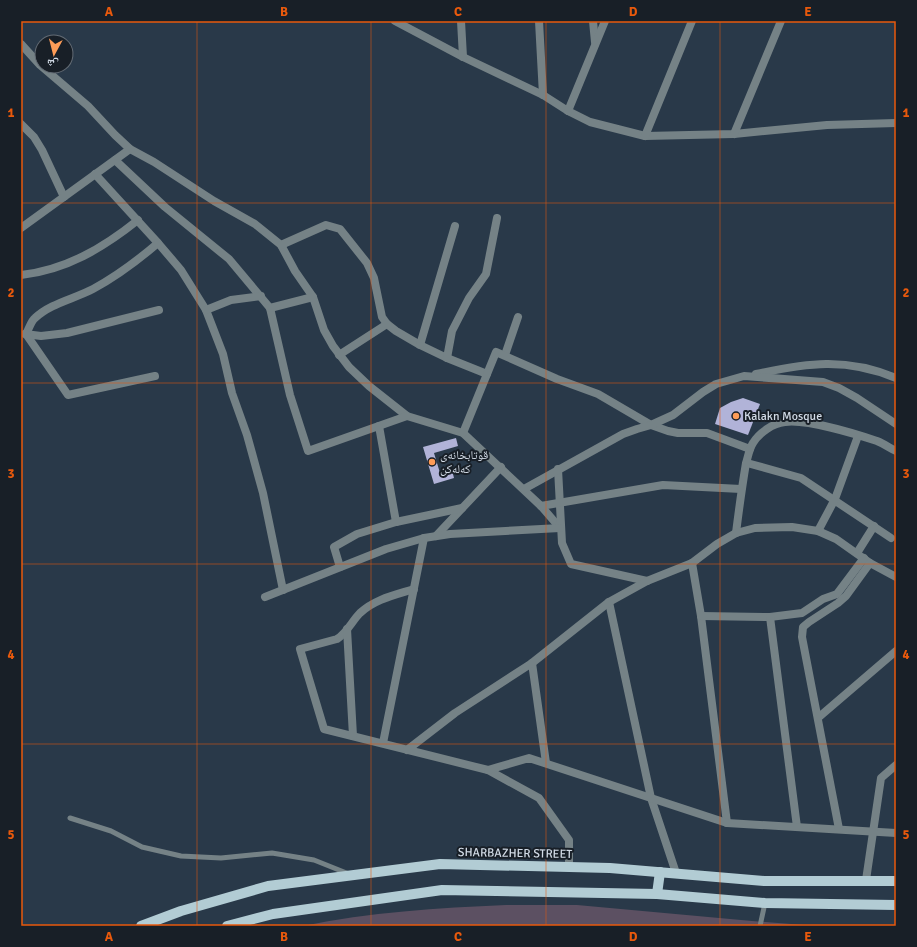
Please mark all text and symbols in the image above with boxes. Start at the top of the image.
text: A [105,4,114,20]
text: B [280,4,288,20]
text: C [454,4,462,20]
text: D [629,4,638,20]
text: E [804,4,812,20]
north arrow [34,34,74,74]
text: ش [46,55,60,71]
text: 1 [7,105,15,121]
text: 1 [902,105,910,121]
text: 2 [7,285,15,301]
text: 2 [902,285,910,301]
place label: Kalakn Mosque [744,409,822,424]
marker: Kalakn Mosque [731,411,741,421]
place label: قوتابخانەی کەلەکن [440,448,488,477]
marker: قوتابخانەی کەلەکن [427,457,437,467]
text: 3 [7,466,15,482]
text: 3 [902,466,910,482]
text: 4 [7,647,15,663]
text: 4 [902,647,910,663]
text: 5 [7,827,15,843]
text: 5 [902,827,910,843]
street label: SHARBAZHER STREET [458,845,572,862]
text: A [105,929,114,945]
text: B [280,929,288,945]
text: C [454,929,462,945]
text: D [629,929,638,945]
text: E [804,929,812,945]

